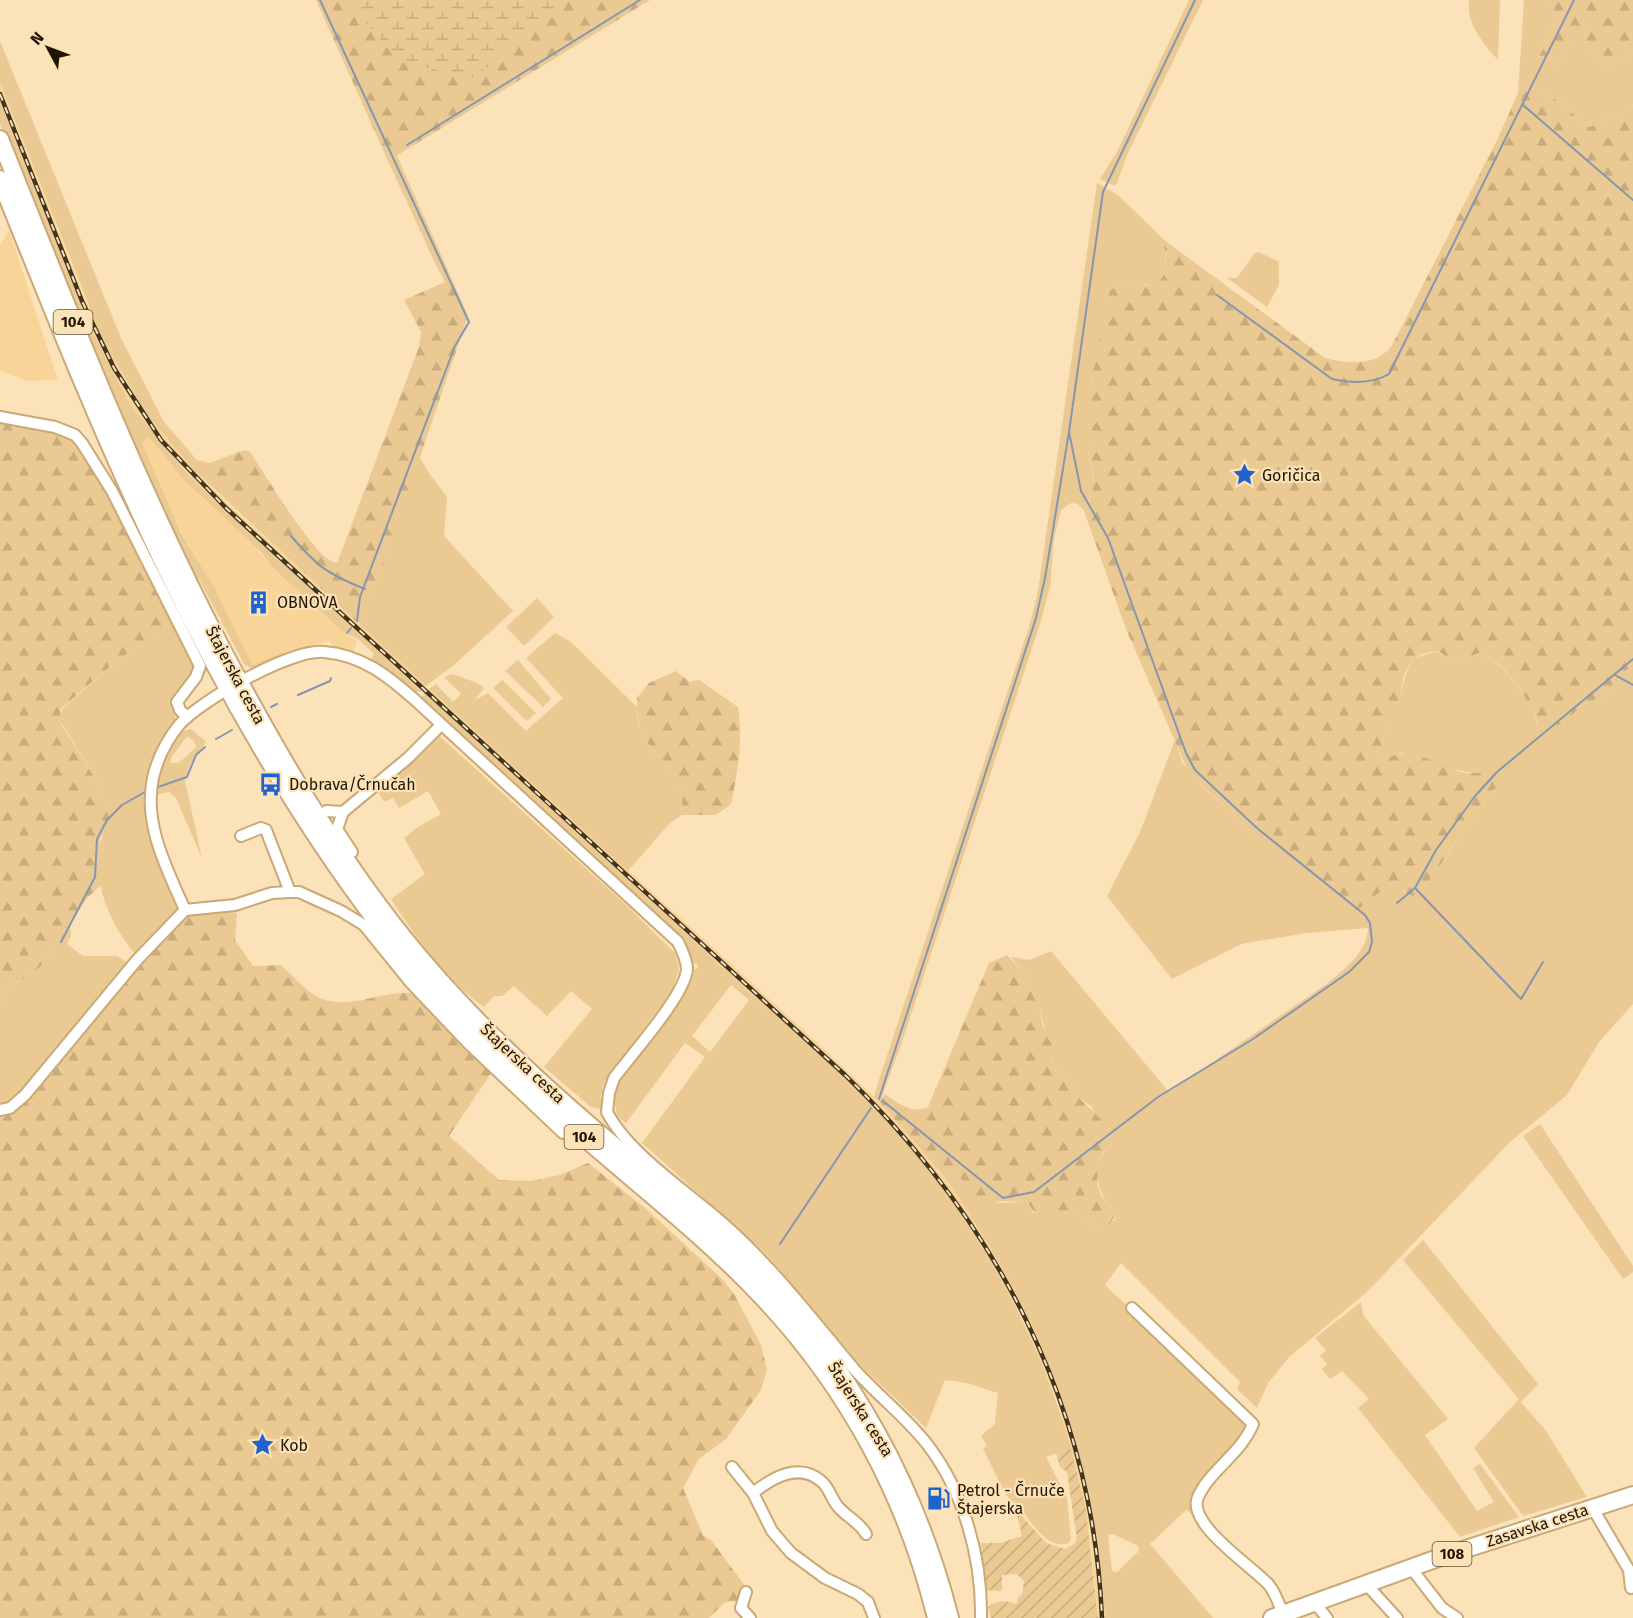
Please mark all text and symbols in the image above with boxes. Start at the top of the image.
north arrow [18,18,78,78]
text: N [26,28,48,49]
road number: 104 [54,310,92,334]
place icon: Goričica [1231,462,1257,488]
place label: Goričica [1262,466,1320,485]
building icon: OBNOVA [246,589,272,615]
place label: OBNOVA [277,593,338,612]
street label: Štajerska cesta [202,622,270,728]
bus stop icon: Dobrava/Črnučah [258,771,284,797]
place label: Dobrava/Črnučah [289,774,416,794]
street label: Štajerska cesta [477,1019,569,1107]
road number: 104 [564,1125,604,1149]
street label: Štajerska cesta [824,1358,898,1460]
place icon: Kob [249,1432,275,1458]
place label: Kob [280,1436,308,1455]
place label: Petrol - Črnuče Štajerska [957,1480,1065,1518]
fuel station icon: Petrol - Črnuče Štajerska [926,1486,952,1512]
street label: Zasavska cesta [1484,1500,1591,1551]
road number: 108 [1432,1542,1472,1566]

